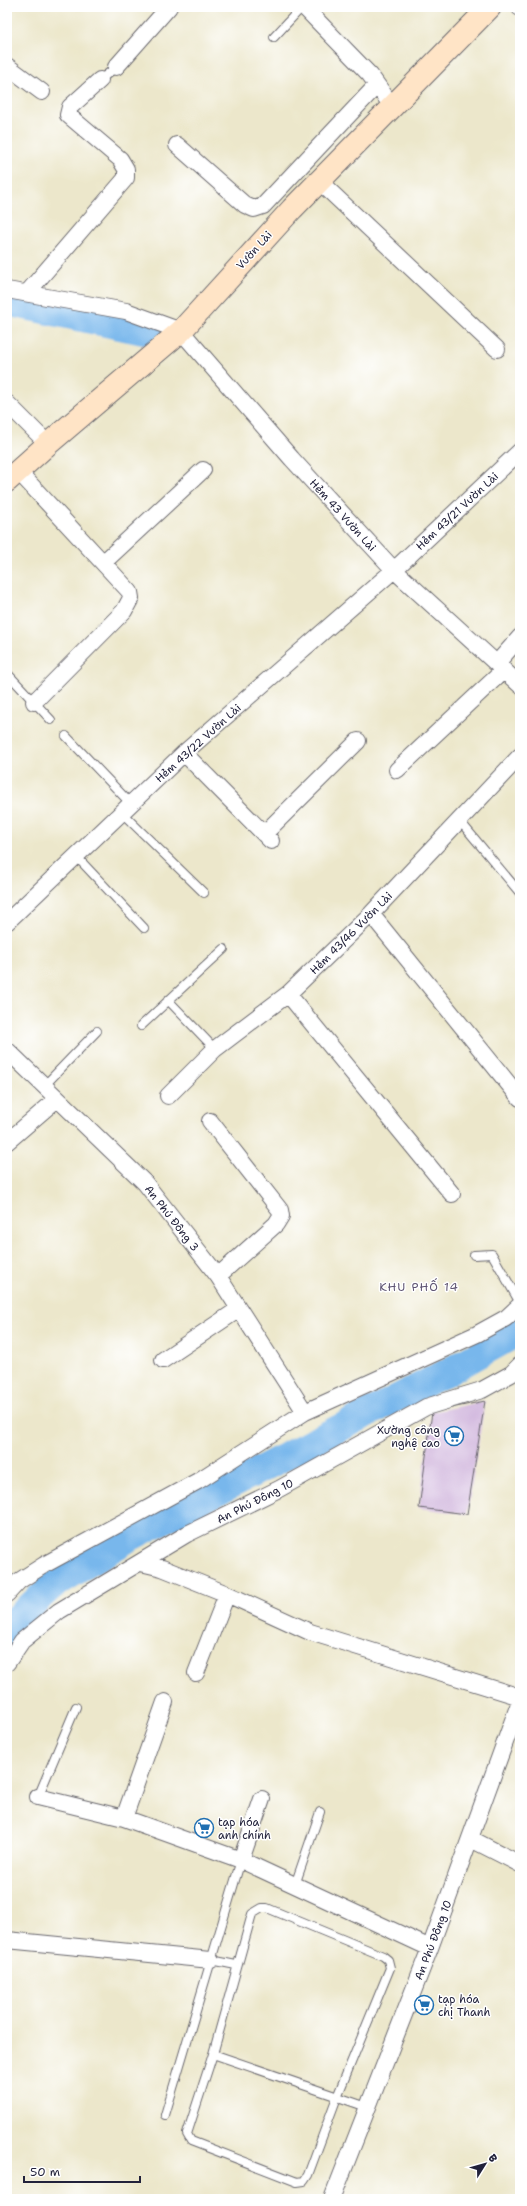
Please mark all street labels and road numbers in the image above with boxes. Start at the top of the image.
street label: Vườn Lài [233,228,276,273]
street label: Hẻm 43/21 Vườn Lài [413,469,502,554]
street label: Hẻm 43 Vườn Lài [306,476,379,555]
street label: Hẻm 43/22 Vườn Lài [152,701,245,786]
street label: Hẻm 43/46 Vườn Lài [307,889,396,978]
street label: An Phú Đông 3 [141,1182,202,1254]
street label: An Phú Đông 10 [214,1476,296,1527]
street label: An Phú Đông 10 [411,1898,456,1982]

